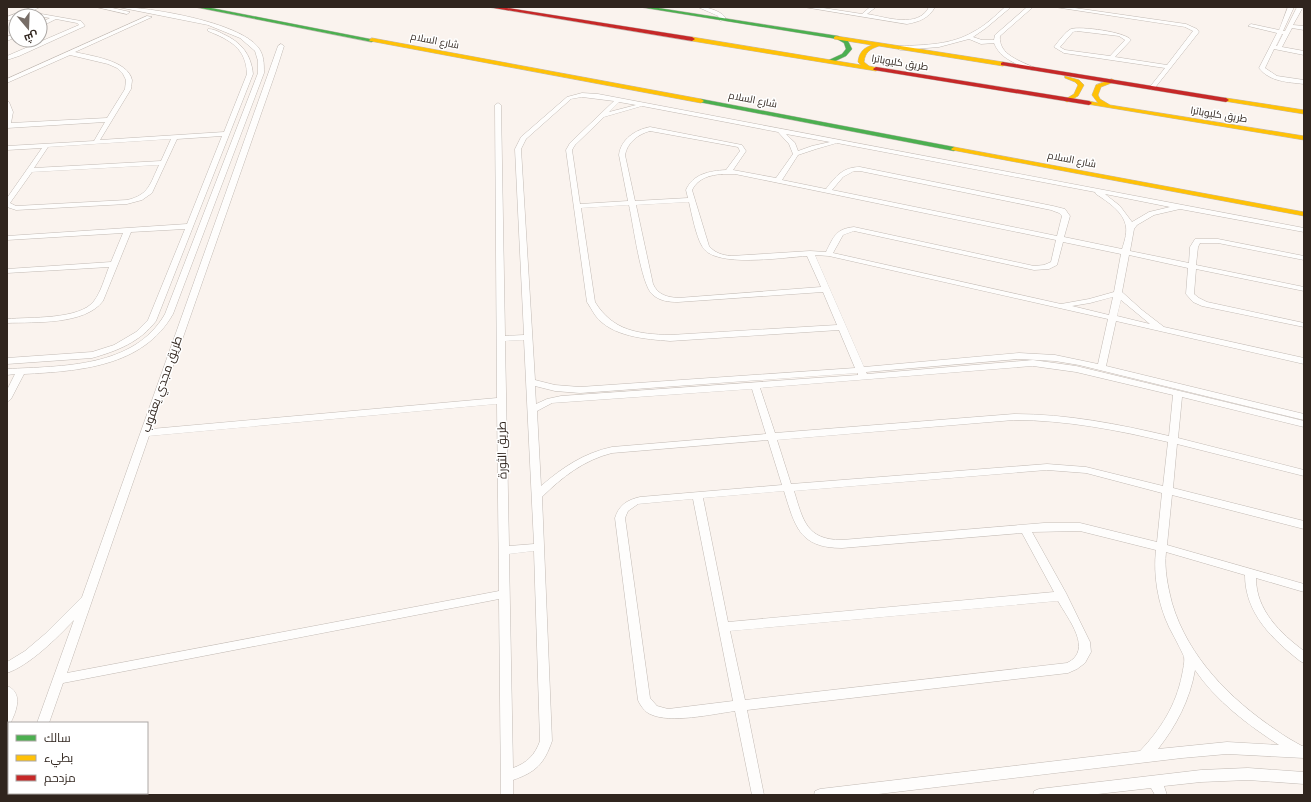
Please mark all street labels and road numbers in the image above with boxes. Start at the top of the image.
street label: شارع السلام [409,30,460,53]
street label: طريق كليوباترا [870,53,929,73]
street label: شارع السلام [727,89,778,112]
street label: طريق كليوباترا [1189,105,1248,125]
street label: شارع السلام [1046,149,1097,172]
street label: طريق مجدي يعقوب [139,334,188,435]
street label: طريق الثورة [494,421,510,479]

